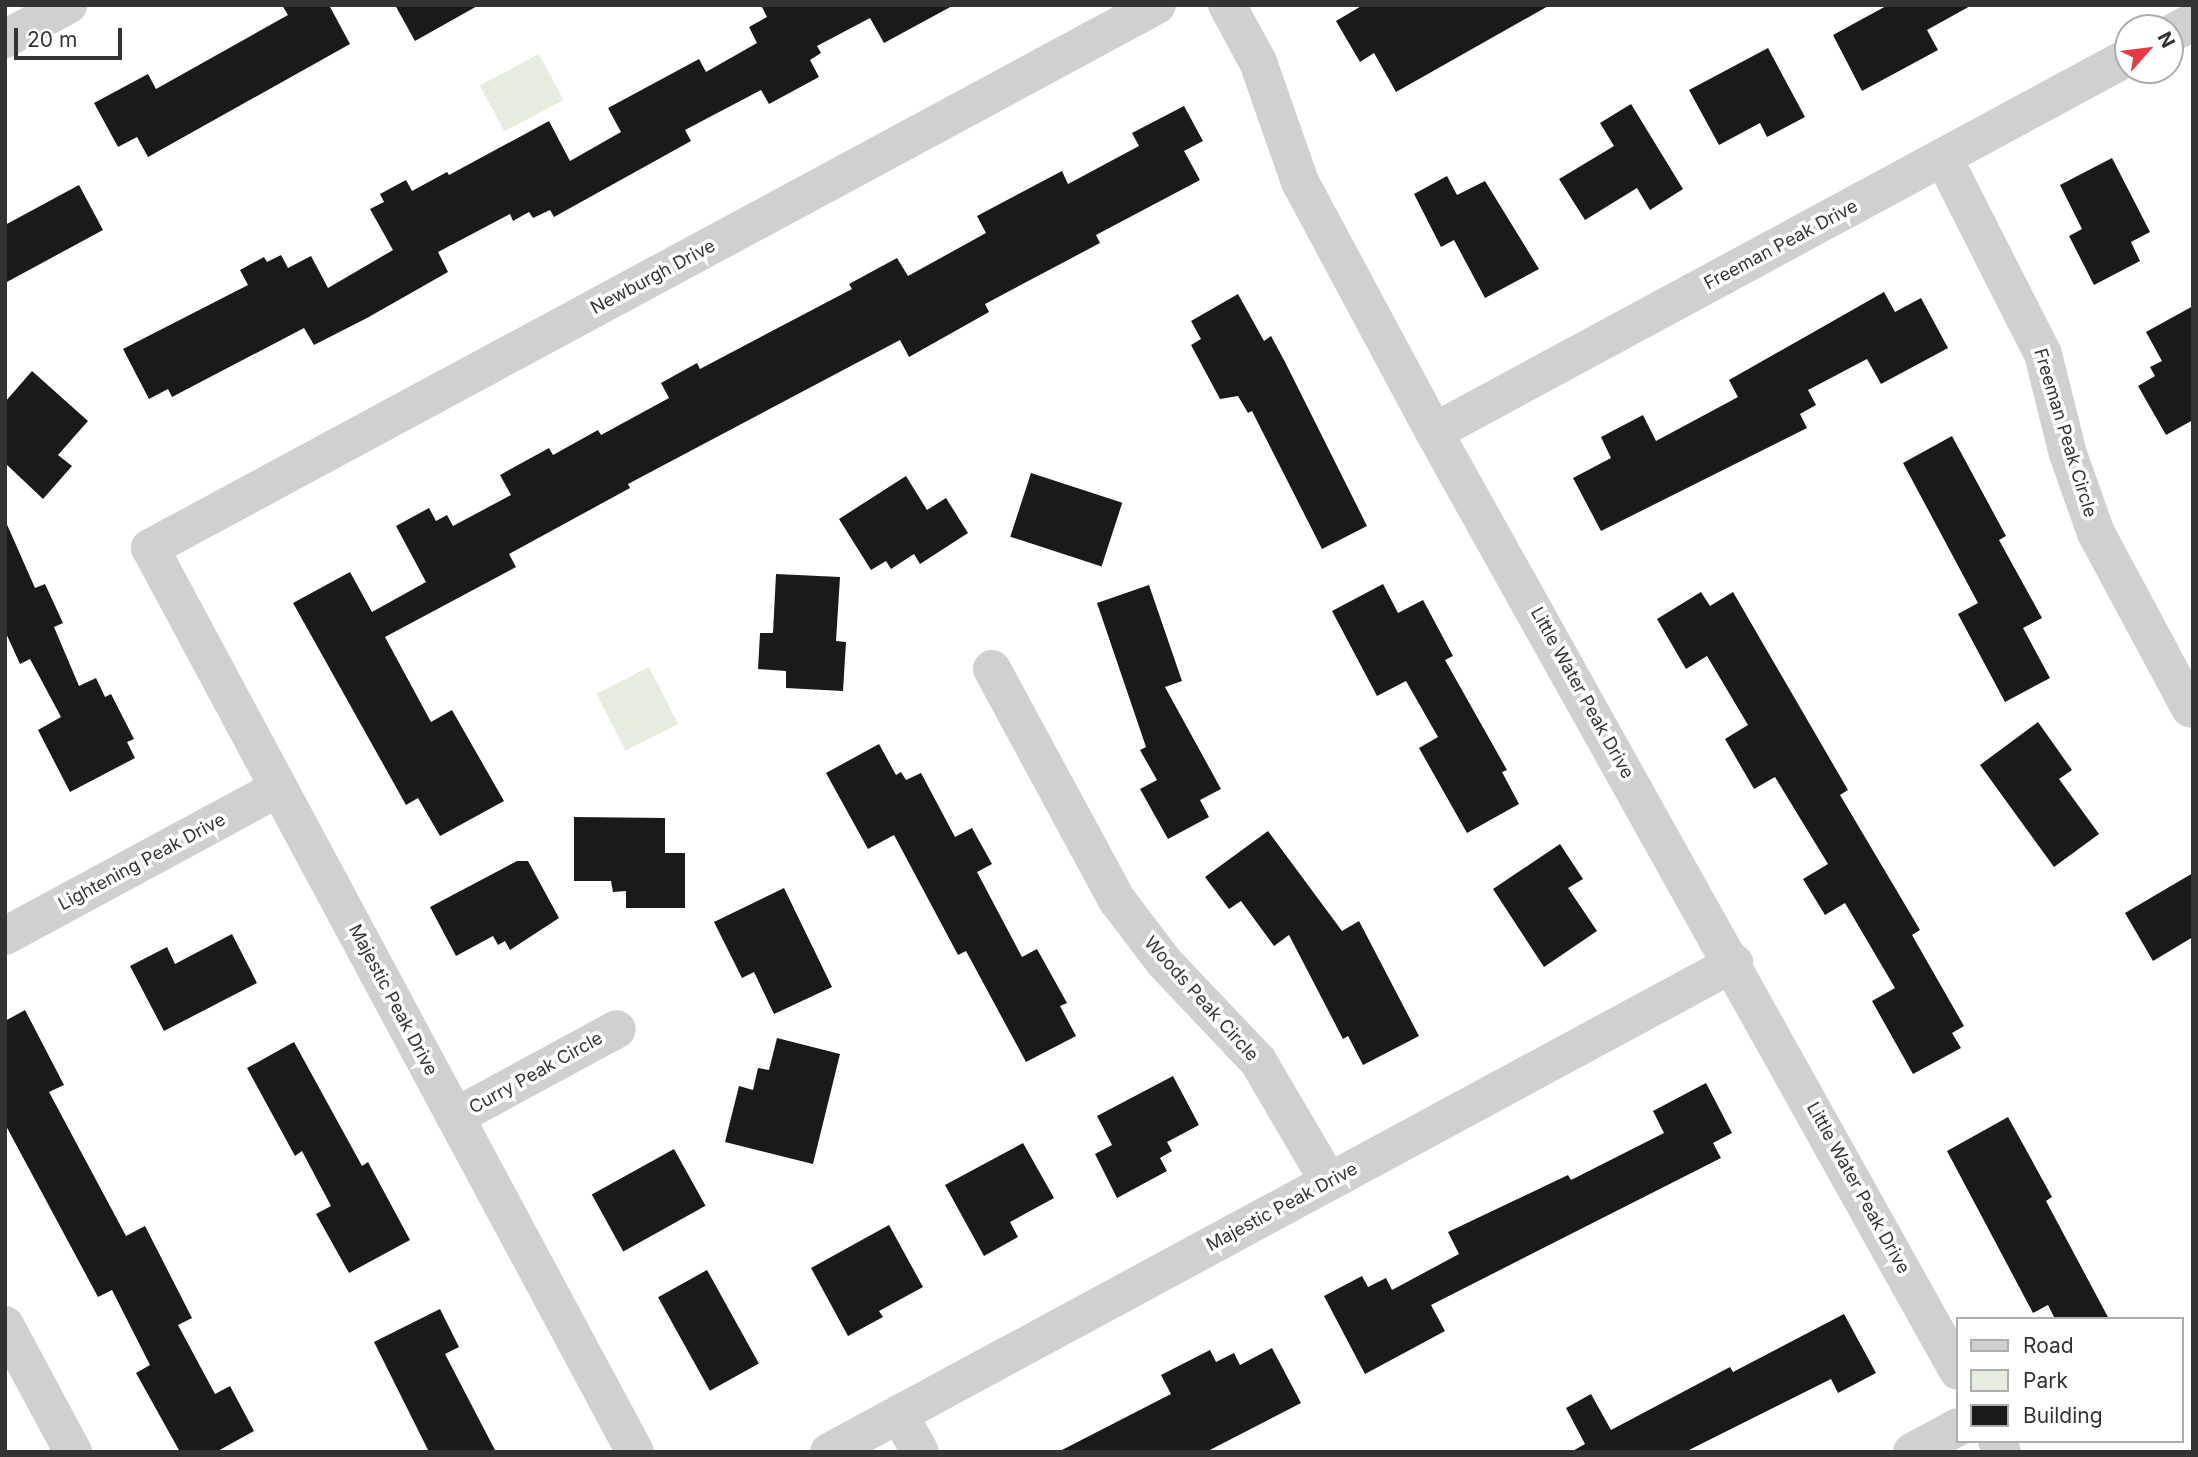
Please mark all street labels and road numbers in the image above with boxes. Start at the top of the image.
street label: Freeman Peak Drive [1700,195,1862,295]
street label: Newburgh Drive [587,235,719,319]
street label: Freeman Peak Circle [2029,346,2101,520]
street label: Little Water Peak Drive [1526,604,1638,782]
street label: Lightening Peak Drive [55,809,229,915]
street label: Majestic Peak Drive [344,921,442,1079]
street label: Woods Peak Circle [1139,932,1263,1066]
street label: Curry Peak Circle [465,1027,607,1119]
street label: Little Water Peak Drive [1802,1099,1914,1277]
street label: Majestic Peak Drive [1203,1158,1361,1256]

